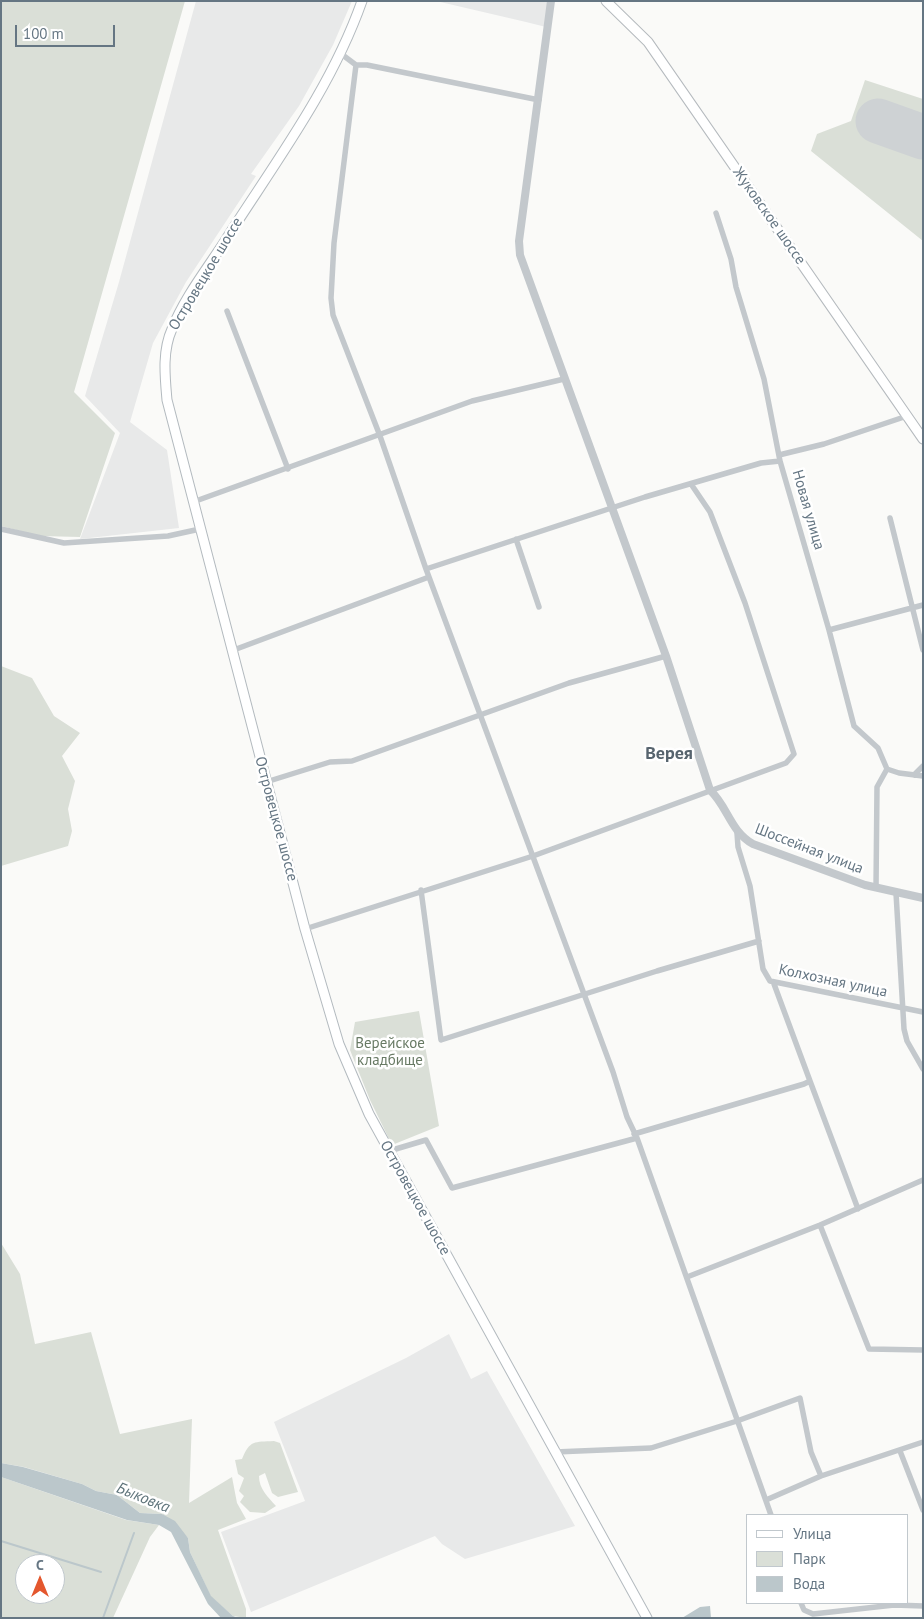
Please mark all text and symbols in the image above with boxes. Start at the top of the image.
scale bar [18,15,118,47]
text: 100 m [23,24,64,43]
street label: Жуковское шоссе [729,164,809,268]
street label: Островецкое шоссе [165,214,247,334]
street label: Новая улица [788,468,828,552]
district label: Верея [645,743,693,765]
street label: Островецкое шоссе [251,755,301,883]
street label: Шоссейная улица [752,820,866,878]
street label: Колхозная улица [777,961,889,1001]
park label: Верейское кладбище [355,1035,425,1070]
street label: Островецкое шоссе [376,1137,454,1259]
water label: Быковка [114,1479,172,1517]
legend [746,1514,909,1604]
text: Улица [793,1524,831,1543]
text: Парк [793,1549,826,1568]
north arrow [15,1554,65,1604]
text: С [36,1556,44,1574]
text: Вода [793,1574,825,1593]

